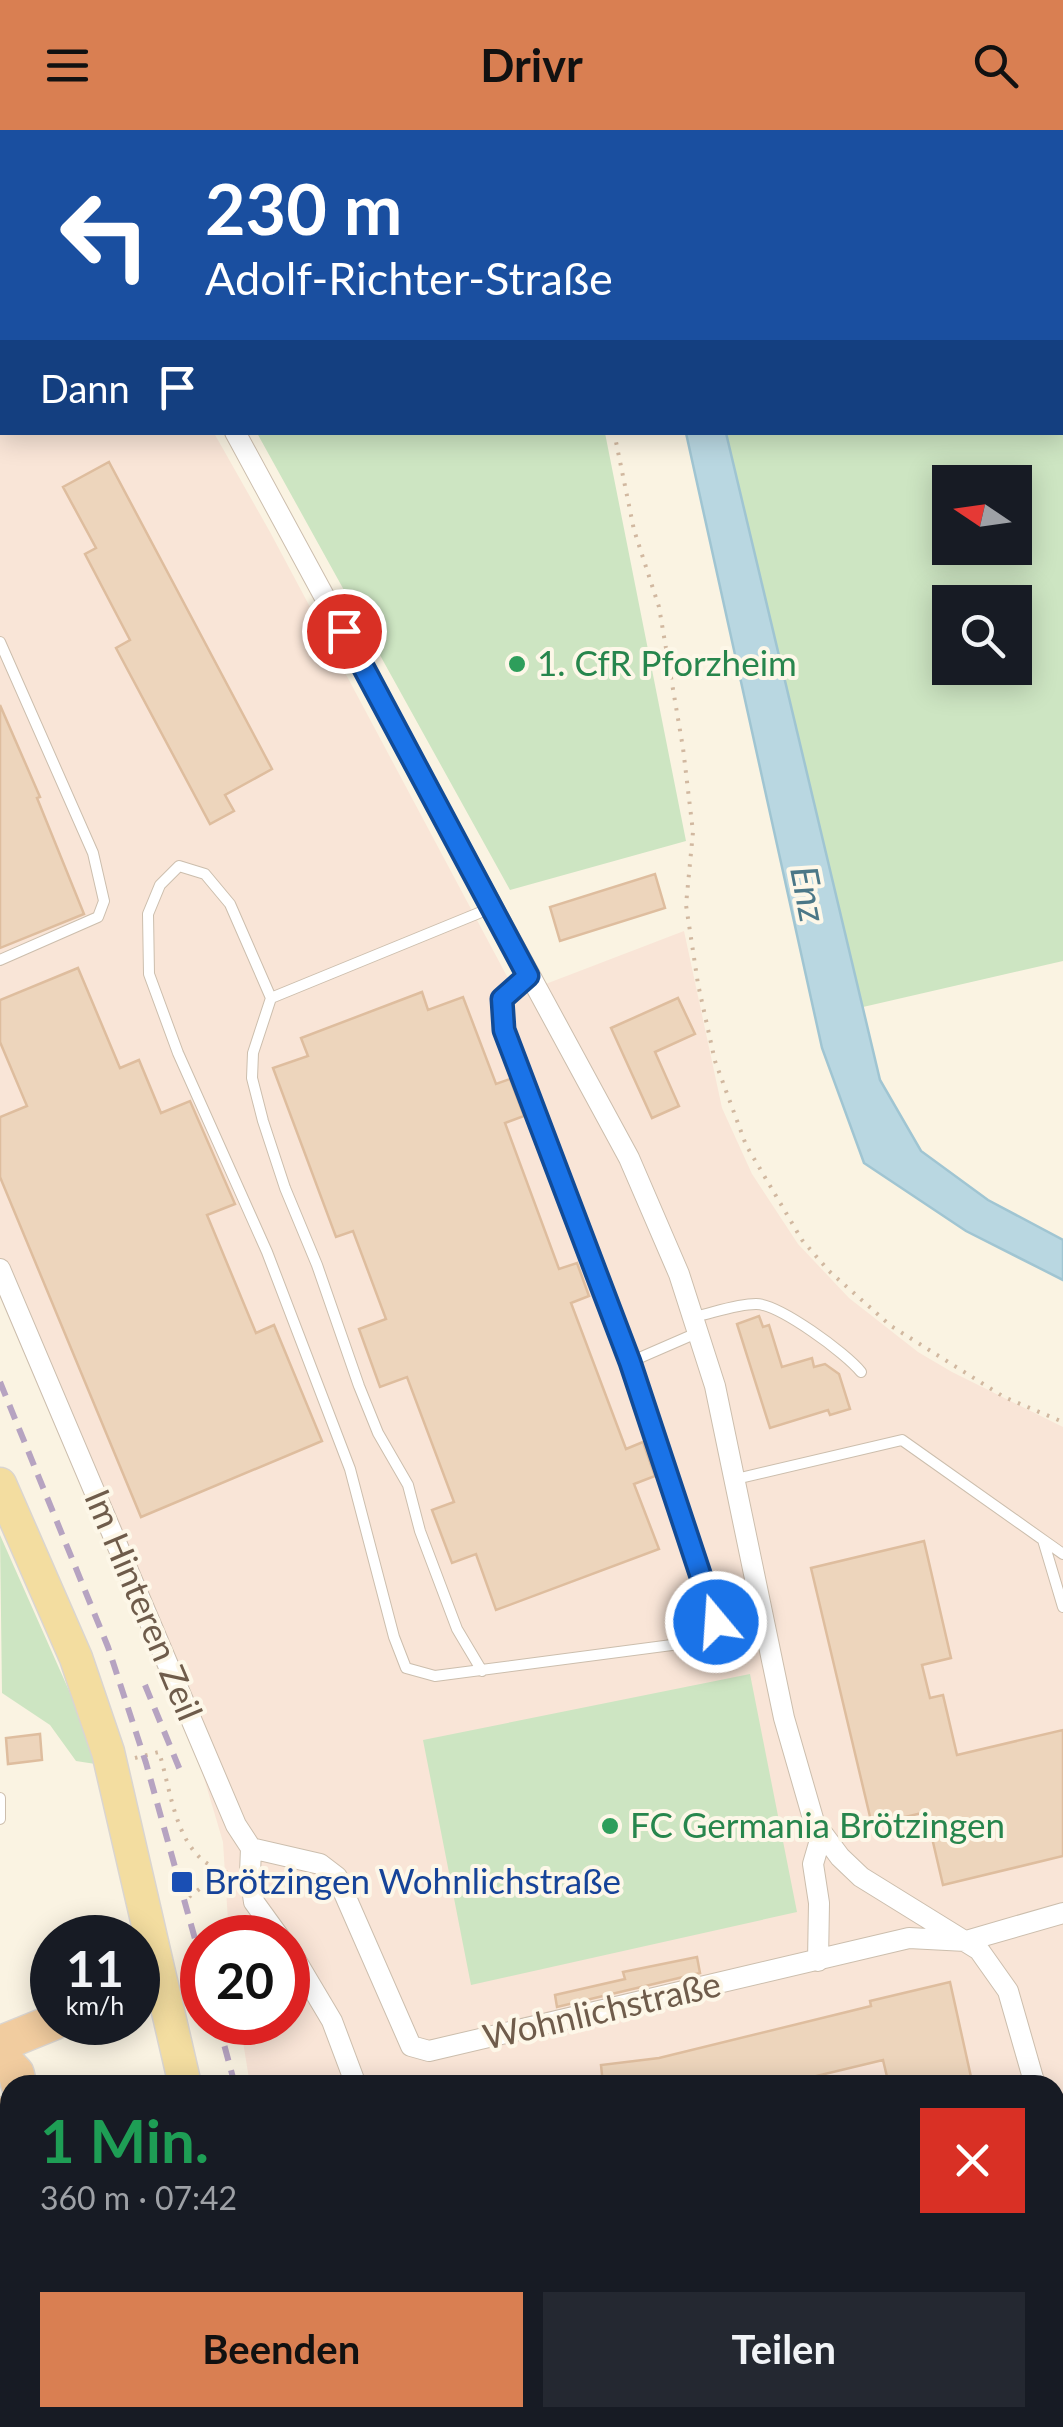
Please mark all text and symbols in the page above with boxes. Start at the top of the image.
icon: menu [40,38,95,93]
text: Drivr [480,38,583,92]
icon: search [968,38,1023,93]
text: 230 m [205,166,402,250]
icon: left [40,170,170,300]
text: Adolf-Richter-Straße [205,251,613,305]
icon: arrive [150,360,205,415]
text: Dann [40,365,130,411]
north arrow [932,465,1032,565]
map controls [932,465,1032,685]
button: search [932,585,1032,685]
pin [302,589,387,674]
icon: arrive [317,604,372,659]
place label: 1. CfR Pforzheim [537,641,797,683]
marker: 1. CfR Pforzheim [506,653,528,675]
water label: Enz [782,862,838,926]
street label: Im Hinteren Zeil [77,1482,212,1726]
position arrow [664,1570,768,1674]
place label: FC Germania Brötzingen [630,1803,1005,1845]
marker: FC Germania Brötzingen [599,1815,621,1837]
place label: Brötzingen Wohnlichstraße [204,1859,621,1901]
marker: Brötzingen Wohnlichstraße [169,1869,195,1895]
speed limit sign: 20 [180,1915,310,2045]
text: 11 [66,1938,124,1998]
street label: Wohnlichstraße [479,1961,724,2057]
text: km/h [66,1990,124,2020]
text: 1 Min. [40,2104,209,2176]
button: close [920,2108,1025,2213]
text: 360 m · 07:42 [40,2178,237,2217]
button: Beenden [40,2292,523,2407]
button: Teilen [543,2292,1025,2407]

